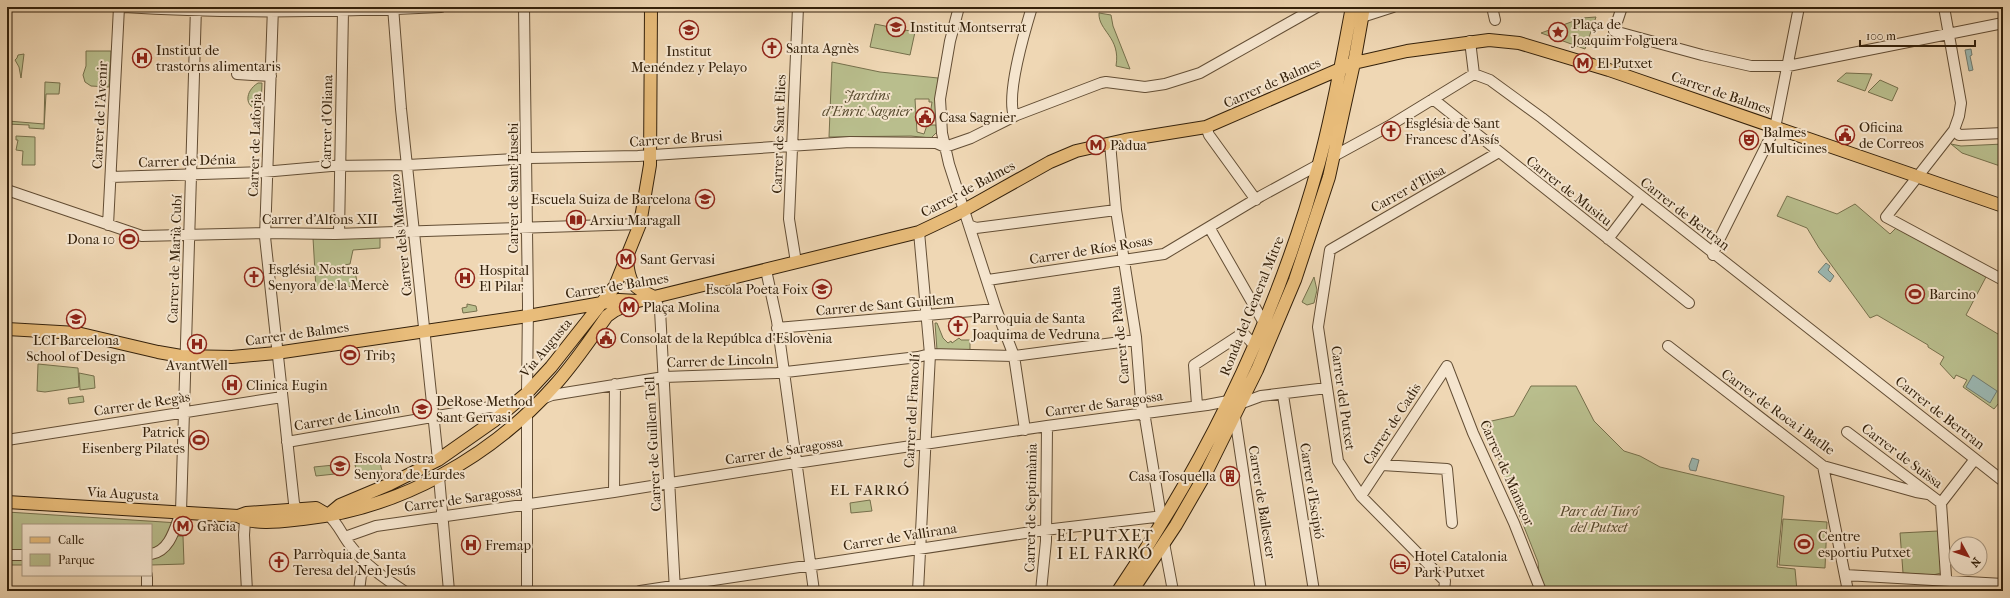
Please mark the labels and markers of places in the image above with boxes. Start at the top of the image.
school or university icon: Institut Montserrat [885,16,907,38]
place label: Plaça de Joaquim Folguera [1571,16,1678,49]
school or university icon: Institut Menéndez y Pelayo [678,19,700,41]
place label: Institut Montserrat [910,19,1027,36]
place icon: Plaça de Joaquim Folguera [1547,21,1569,43]
church icon: Santa Agnès [761,37,783,59]
place label: Santa Agnès [786,40,859,57]
place label: Institut de trastorns alimentaris [156,42,281,75]
place label: Institut Menéndez y Pelayo [631,43,747,76]
hospital icon: Institut de trastorns alimentaris [131,47,153,69]
metro station icon: El Putxet [1572,52,1594,74]
place label: El Putxet [1597,55,1653,72]
public building icon: Casa Sagnier [914,106,936,128]
place label: Casa Sagnier [939,109,1016,126]
place label: Església de Sant Francesc d'Assís [1405,115,1500,148]
place label: Oficina de Correos [1859,119,1924,152]
church icon: Església de Sant Francesc d'Assís [1380,120,1402,142]
place label: Balmes Multicines [1763,124,1827,157]
public building icon: Oficina de Correos [1834,124,1856,146]
theatre icon: Balmes Multicines [1738,129,1760,151]
metro station icon: Pàdua [1085,134,1107,156]
place label: Pàdua [1110,137,1147,154]
school or university icon: Escuela Suiza de Barcelona [694,188,716,210]
place label: Escuela Suiza de Barcelona [531,191,692,208]
library icon: Arxiu Maragall [565,209,587,231]
place label: Arxiu Maragall [589,212,681,229]
sports icon: Dona 10 [118,228,140,250]
place label: Dona 10 [67,231,115,248]
metro station icon: Sant Gervasi [615,248,637,270]
place label: Sant Gervasi [640,251,715,268]
place label: Església Nostra Senyora de la Mercè [268,261,389,294]
place label: Hospital El Pilar [479,262,529,295]
church icon: Església Nostra Senyora de la Mercè [243,266,265,288]
hospital icon: Hospital El Pilar [454,267,476,289]
school or university icon: Escola Poeta Foix [811,278,833,300]
place label: Escola Poeta Foix [705,281,809,298]
sports icon: Barcino [1904,283,1926,305]
place label: Barcino [1929,286,1976,303]
metro station icon: Plaça Molina [618,296,640,318]
place label: Plaça Molina [643,299,720,316]
school or university icon: LCI Barcelona School of Design [65,308,87,330]
place label: Parroquia de Santa Joaquima de Vedruna [971,310,1100,343]
church icon: Parroquia de Santa Joaquima de Vedruna [947,315,969,337]
public building icon: Consolat de la Repúblca d'Eslovènia [595,327,617,349]
place label: Consolat de la Repúblca d'Eslovènia [620,330,833,347]
place label: LCI Barcelona School of Design [26,332,126,365]
hospital icon: AvantWell [186,333,208,355]
sports icon: Trib3 [339,344,361,366]
place label: Trib3 [364,347,396,364]
place label: AvantWell [165,357,228,374]
hospital icon: Clinica Eugin [221,374,243,396]
place label: Clinica Eugin [246,377,328,394]
place label: DeRose Method Sant Gervasi [436,393,533,426]
school or university icon: DeRose Method Sant Gervasi [411,398,433,420]
place label: Patrick Eisenberg Pilates [82,424,186,457]
sports icon: Patrick Eisenberg Pilates [188,429,210,451]
place label: Escola Nostra Senyora de Lurdes [354,450,465,483]
school or university icon: Escola Nostra Senyora de Lurdes [329,455,351,477]
building icon: Casa Tosquella [1219,465,1241,487]
place label: Casa Tosquella [1129,468,1217,485]
metro station icon: Gràcia [172,515,194,537]
place label: Gràcia [197,518,237,535]
place label: Centre esportiu Putxet [1818,528,1911,561]
sports icon: Centre esportiu Putxet [1793,533,1815,555]
hospital icon: Fremap [460,534,482,556]
place label: Fremap [485,537,531,554]
place label: Parròquia de Santa Teresa del Nen Jesús [293,546,416,579]
place label: Hotel Catalonia Park Putxet [1414,548,1508,581]
church icon: Parròquia de Santa Teresa del Nen Jesús [268,551,290,573]
hotel icon: Hotel Catalonia Park Putxet [1389,553,1411,575]

